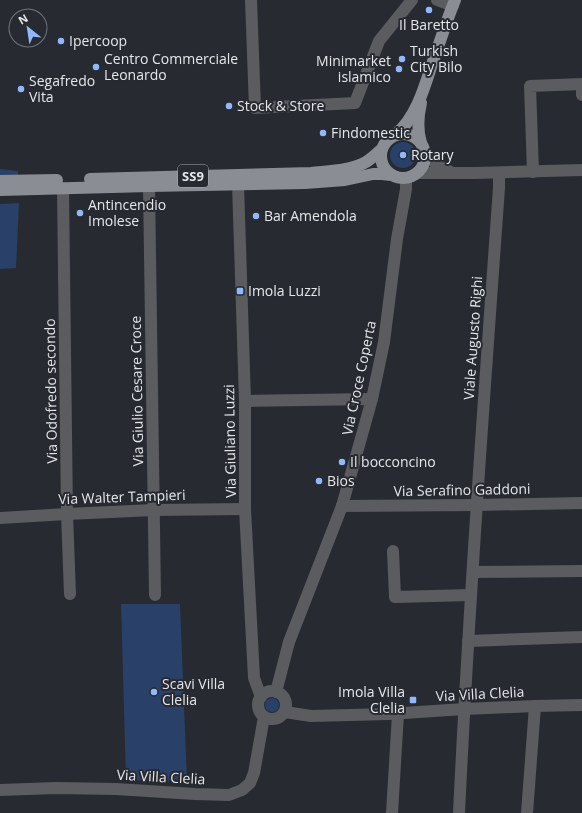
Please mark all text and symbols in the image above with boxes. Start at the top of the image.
marker: Il Baretto [424,5,434,15]
north arrow [8,8,48,48]
text: N [15,10,30,28]
place label: Il Baretto [399,15,459,34]
place label: Ipercoop [69,31,127,50]
marker: Ipercoop [56,36,66,46]
place label: Turkish City Bilo [410,41,463,76]
place label: Centro Commerciale Leonardo [104,49,238,84]
place label: Minimarket islamico [316,51,391,86]
marker: Turkish City Bilo [397,54,407,64]
marker: Centro Commerciale Leonardo [91,62,101,72]
marker: Minimarket islamico [394,64,404,74]
place label: Segafredo Vita [29,71,95,106]
marker: Segafredo Vita [16,84,26,94]
place label: Stock & Store [237,96,324,115]
marker: Stock & Store [224,101,234,111]
place label: Findomestic [331,123,410,142]
marker: Findomestic [318,128,328,138]
place label: Rotary [411,145,455,164]
marker: Rotary [398,150,408,160]
road number: SS9 [178,165,208,187]
place label: Antincendio Imolese [88,195,166,230]
place label: Bar Amendola [264,206,357,225]
marker: Antincendio Imolese [75,208,85,218]
marker: Bar Amendola [251,211,261,221]
street label: Viale Augusto Righi [459,275,486,400]
place label: Imola Luzzi [248,281,321,300]
marker: Imola Luzzi [235,286,245,296]
street label: Via Giulio Cesare Croce [126,315,147,466]
street label: Via Odofredo secondo [40,318,61,464]
street label: Via Croce Coperta [337,319,380,437]
street label: Via Giuliano Luzzi [219,384,240,498]
place label: Il bocconcino [350,452,436,471]
marker: Il bocconcino [337,457,347,467]
place label: Bios [327,471,355,490]
marker: Bios [314,476,324,486]
street label: Via Serafino Gaddoni [393,479,531,500]
street label: Via Walter Tampieri [58,485,186,508]
place label: Scavi Villa Clelia [162,674,225,709]
place label: Imola Villa Clelia [338,682,405,717]
street label: Via Villa Clelia [435,682,525,705]
marker: Scavi Villa Clelia [149,687,159,697]
marker: Imola Villa Clelia [408,695,418,705]
street label: Via Villa Clelia [116,765,206,788]

